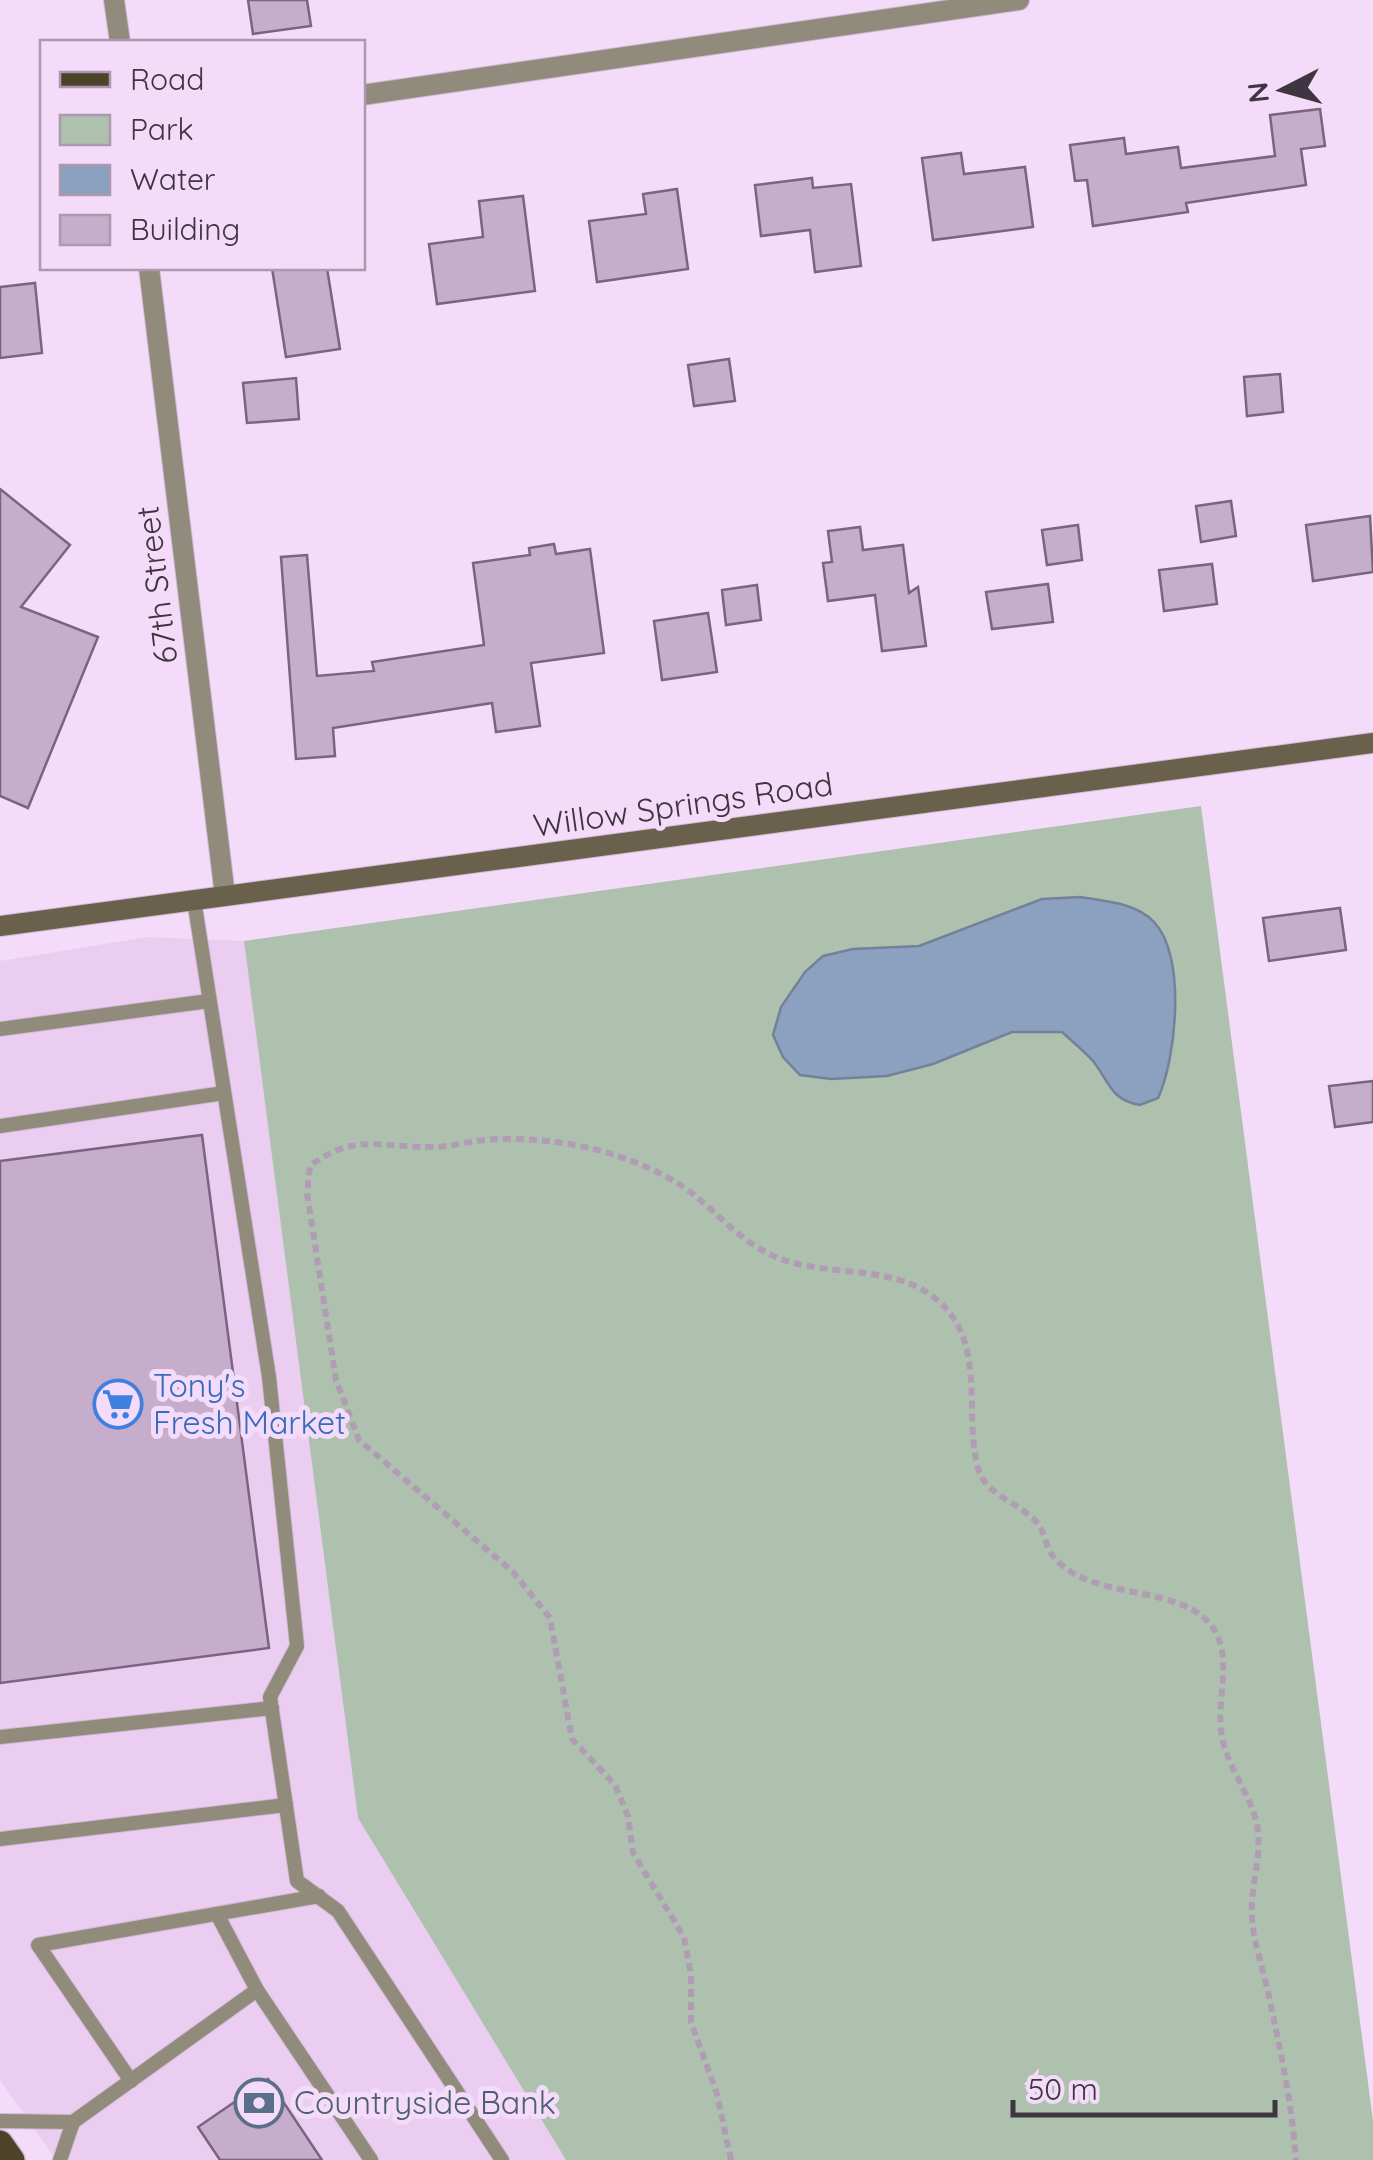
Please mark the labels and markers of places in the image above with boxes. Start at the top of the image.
place label: Tony's Fresh Market [153,1365,346,1442]
supermarket icon: Tony's Fresh Market [92,1378,144,1430]
bank icon: Countryside Bank [233,2077,285,2129]
place label: Countryside Bank [294,2082,556,2122]

